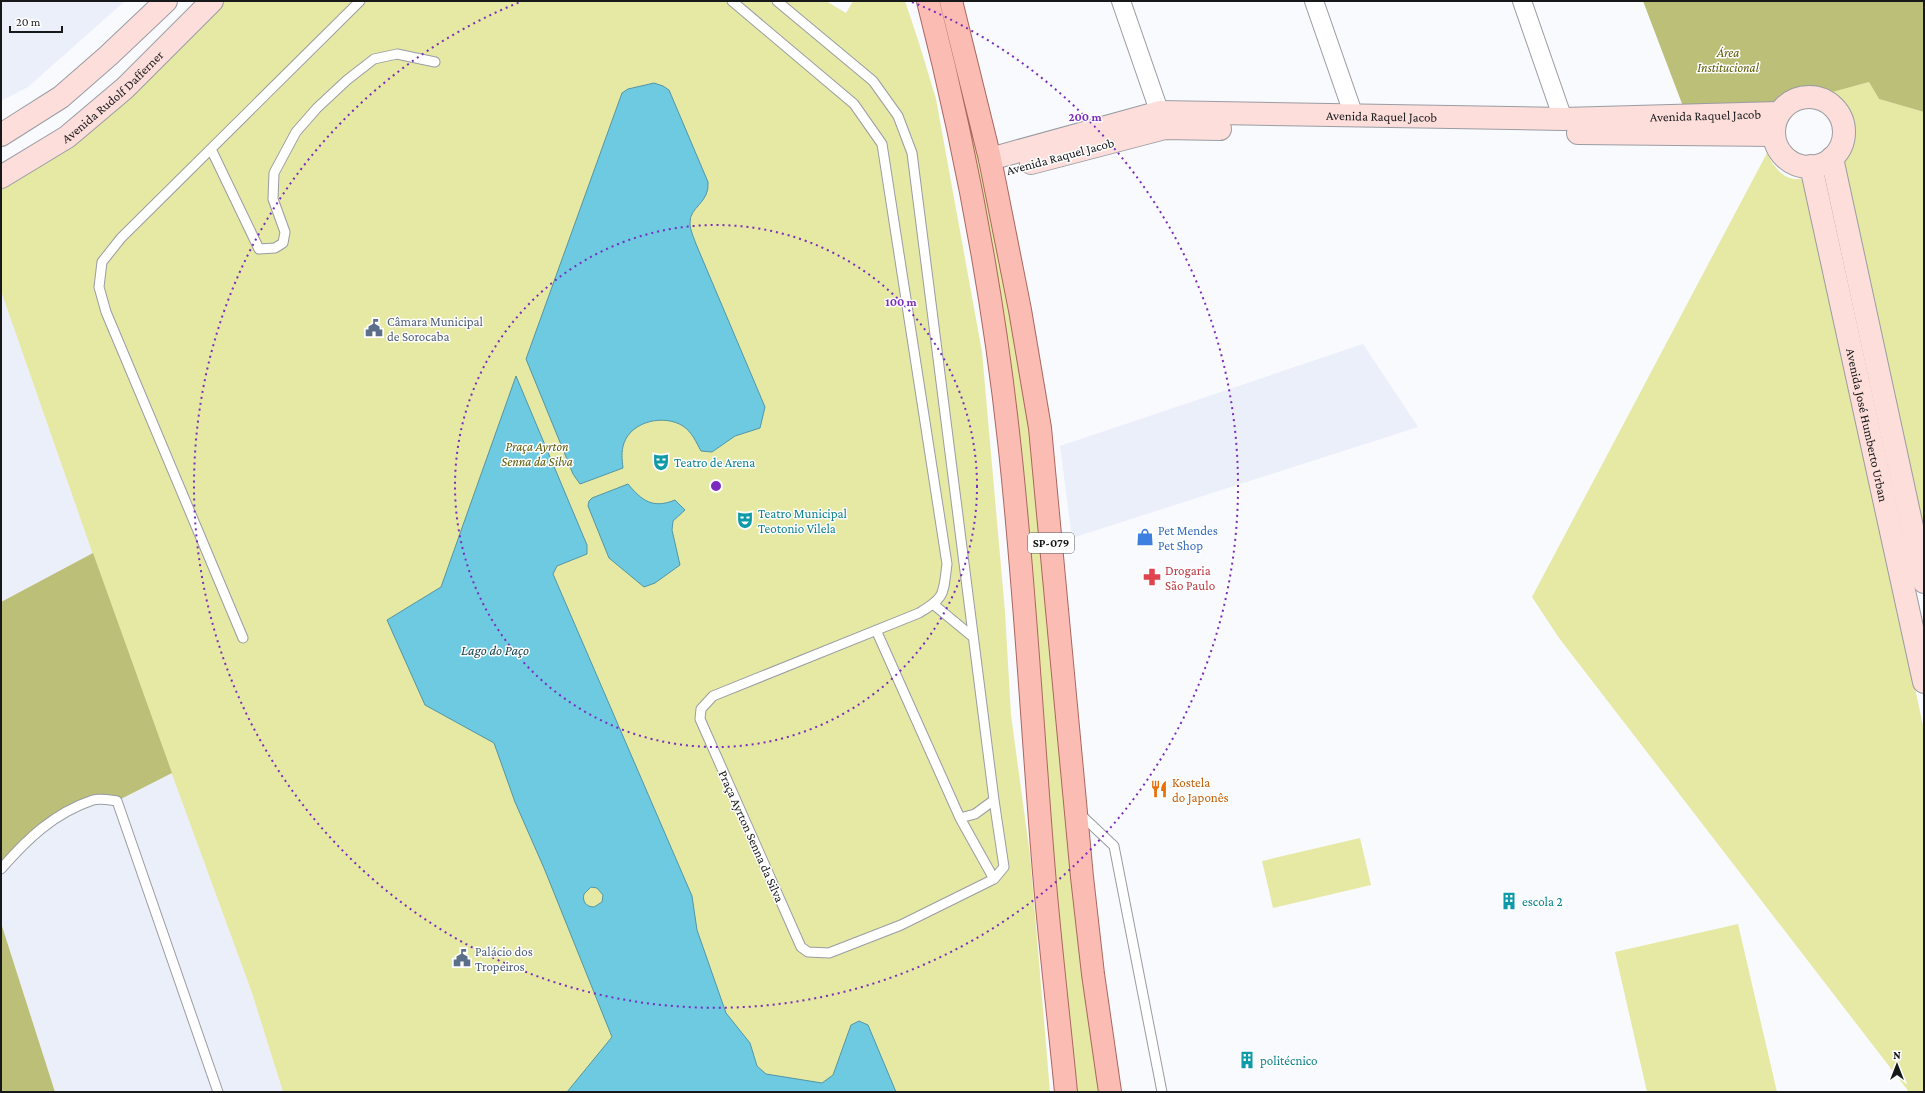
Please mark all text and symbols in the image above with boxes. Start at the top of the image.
scale bar [10,8,62,34]
text: 20 m [16,15,41,29]
park label: Área Institucional [1697,45,1760,75]
street label: Avenida Rudolf Dafferner [59,47,167,146]
street label: Avenida Raquel Jacob [1650,106,1762,125]
street label: Avenida Raquel Jacob [1326,108,1438,125]
text: 200 m [1068,110,1102,124]
street label: Avenida Raquel Jacob [1005,135,1116,178]
text: 100 m [885,295,918,309]
place label: Câmara Municipal de Sorocaba [387,314,484,344]
public building icon: Câmara Municipal de Sorocaba [364,318,384,338]
street label: Avenida José Humberto Urban [1843,347,1891,503]
park label: Praça Ayrton Senna da Silva [501,439,573,469]
theatre icon: Teatro de Arena [651,452,671,472]
place label: Teatro de Arena [674,455,755,470]
centre of rings [709,479,723,493]
place label: Teatro Municipal Teotonio Vilela [758,506,848,536]
theatre icon: Teatro Municipal Teotonio Vilela [735,510,755,530]
place label: Pet Mendes Pet Shop [1158,523,1218,553]
shop icon: Pet Mendes Pet Shop [1135,527,1155,547]
road number: SP-079 [1028,533,1074,553]
place label: Drogaria São Paulo [1165,563,1215,593]
pharmacy icon: Drogaria São Paulo [1142,567,1162,587]
water label: Lago do Paço [461,642,529,658]
street label: Praça Ayrton Senna da Silva [716,768,787,905]
place label: Kostela do Japonês [1172,775,1229,805]
restaurant icon: Kostela do Japonês [1149,779,1169,799]
building icon: escola 2 [1499,891,1519,911]
place label: escola 2 [1522,894,1563,909]
place label: Palácio dos Tropeiros [475,944,533,974]
public building icon: Palácio dos Tropeiros [452,948,472,968]
north arrow [1877,1045,1917,1085]
text: N [1893,1049,1901,1061]
building icon: politécnico [1237,1050,1257,1070]
place label: politécnico [1260,1053,1318,1068]

